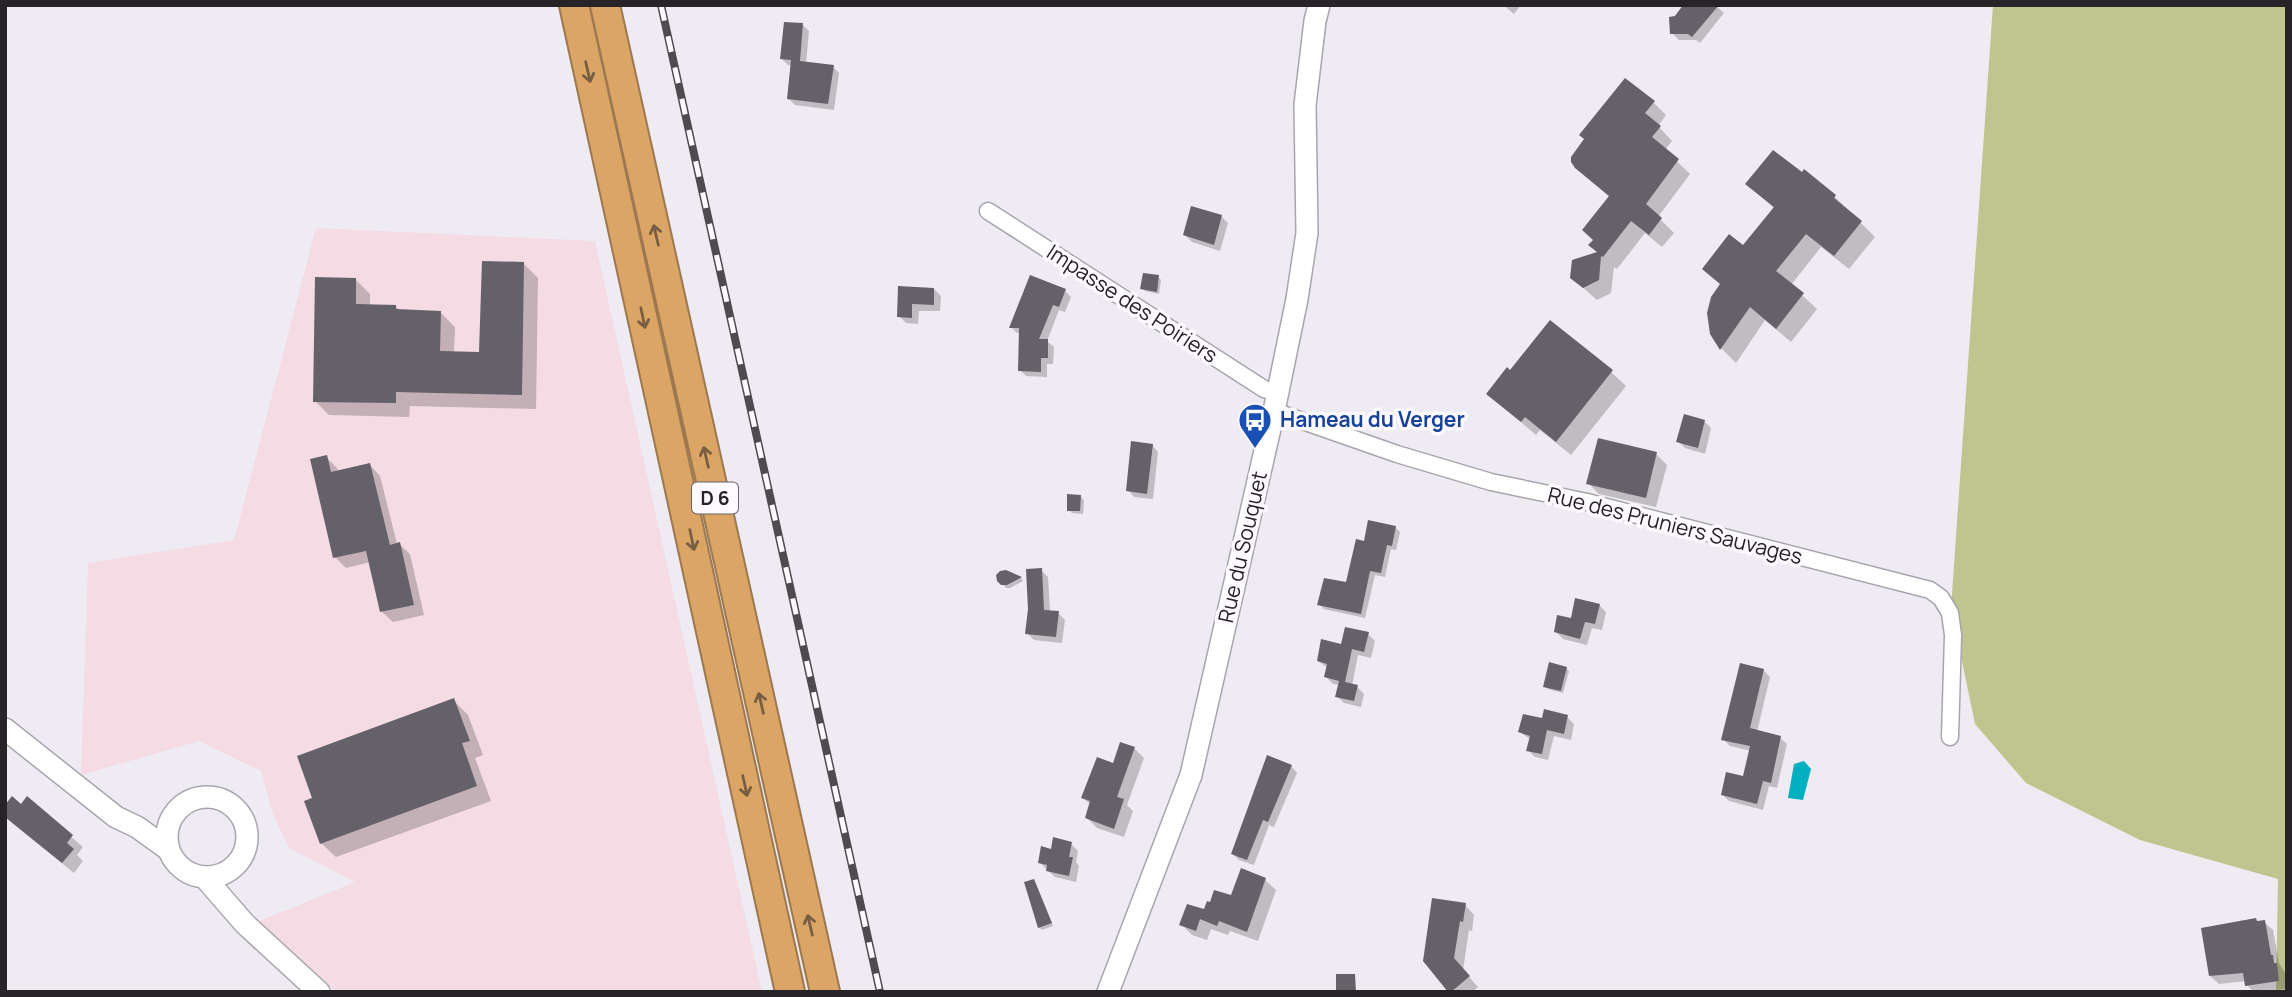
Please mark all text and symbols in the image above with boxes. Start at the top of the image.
one-way arrow [582,60,596,83]
one-way arrow [649,224,663,247]
street label: Impasse des Poiriers [1042,237,1223,369]
one-way arrow [637,306,650,329]
bus stop icon: Hameau du Verger [1236,401,1274,450]
place label: Hameau du Verger [1280,405,1465,433]
one-way arrow [699,446,712,469]
street label: Rue du Souquet [1211,468,1273,625]
street label: Rue des Pruniers Sauvages [1545,480,1805,570]
road number: D 6 [692,482,738,513]
one-way arrow [685,528,699,551]
one-way arrow [753,692,767,715]
one-way arrow [739,774,753,797]
one-way arrow [803,914,817,937]

